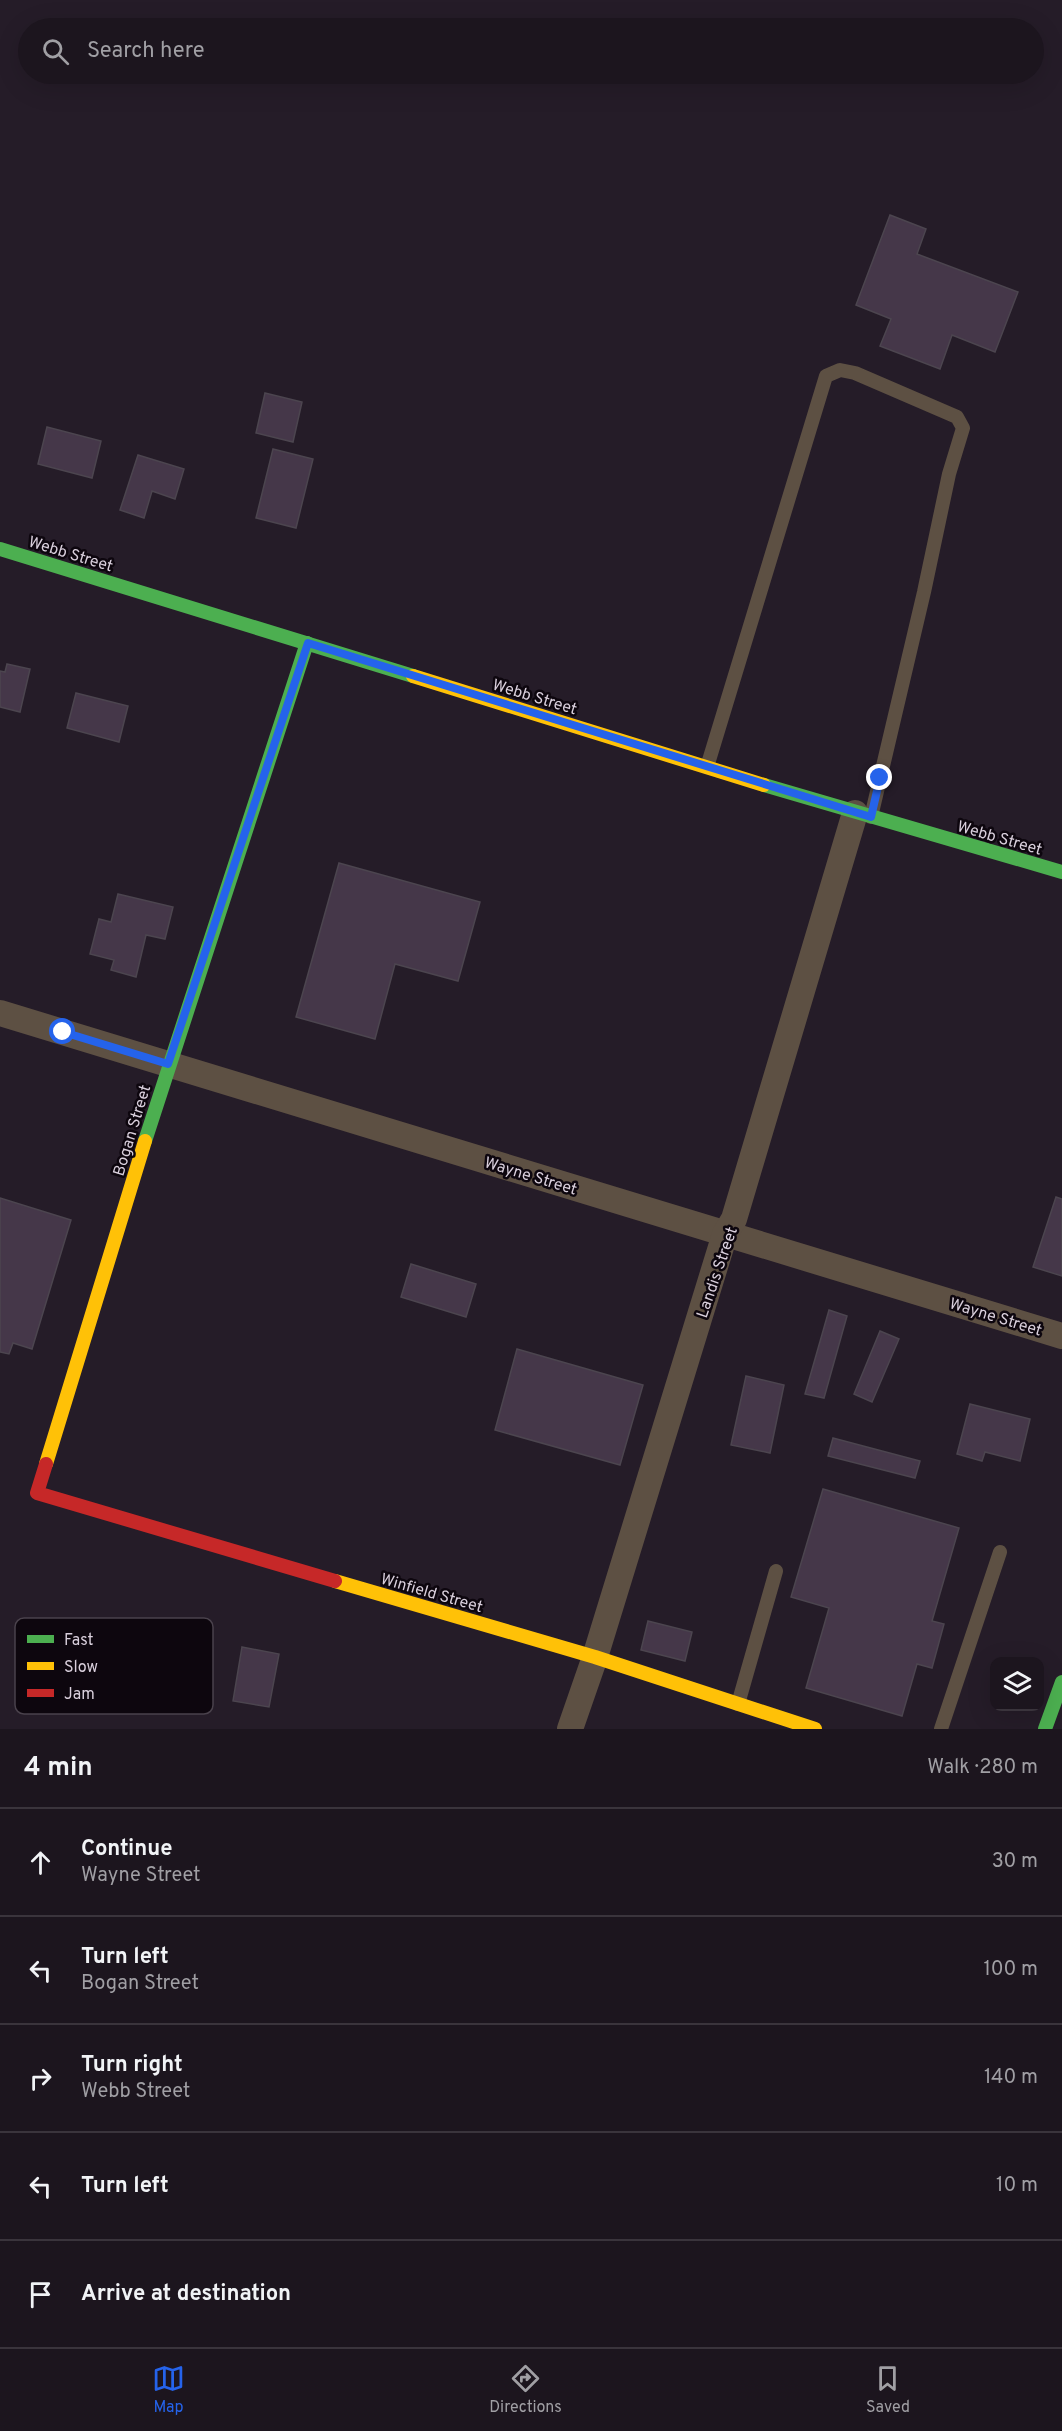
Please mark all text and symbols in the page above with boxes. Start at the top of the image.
search box [18,18,1044,84]
icon: search [39,35,72,68]
text: Search here [87,38,205,65]
street label: Webb Street [26,533,115,577]
street label: Webb Street [490,676,579,720]
route end [866,764,892,790]
street label: Webb Street [955,817,1044,861]
route start [49,1018,75,1044]
street label: Bogan Street [110,1083,156,1179]
street label: Wayne Street [482,1153,579,1200]
street label: Landis Street [693,1224,743,1321]
street label: Wayne Street [947,1294,1044,1341]
street label: Winfield Street [378,1570,485,1618]
legend [15,1618,213,1714]
text: Fast [64,1631,94,1651]
map controls [990,1657,1044,1711]
button: layers [990,1657,1044,1711]
text: Slow [64,1658,98,1678]
text: Jam [64,1685,95,1705]
text: 4 min [24,1752,93,1785]
text: Walk · 280 m [927,1755,1038,1781]
text: Continue [81,1836,172,1863]
icon: ahead [24,1846,57,1879]
text: 30 m [992,1849,1038,1875]
text: Wayne Street [81,1863,201,1889]
text: Turn left [81,1944,169,1971]
icon: left [24,1954,57,1987]
text: 100 m [983,1957,1038,1983]
text: Bogan Street [81,1971,199,1997]
text: Turn right [81,2052,183,2079]
icon: right [24,2062,57,2095]
text: 140 m [984,2065,1038,2091]
text: Webb Street [81,2079,190,2105]
icon: left [24,2170,57,2203]
text: Turn left [81,2173,169,2200]
text: 10 m [996,2173,1038,2199]
icon: arrive [24,2278,57,2311]
text: Arrive at destination [81,2281,291,2308]
tab: Map [152,2362,185,2418]
tab: Directions [489,2362,562,2418]
tab: Saved [866,2362,910,2418]

